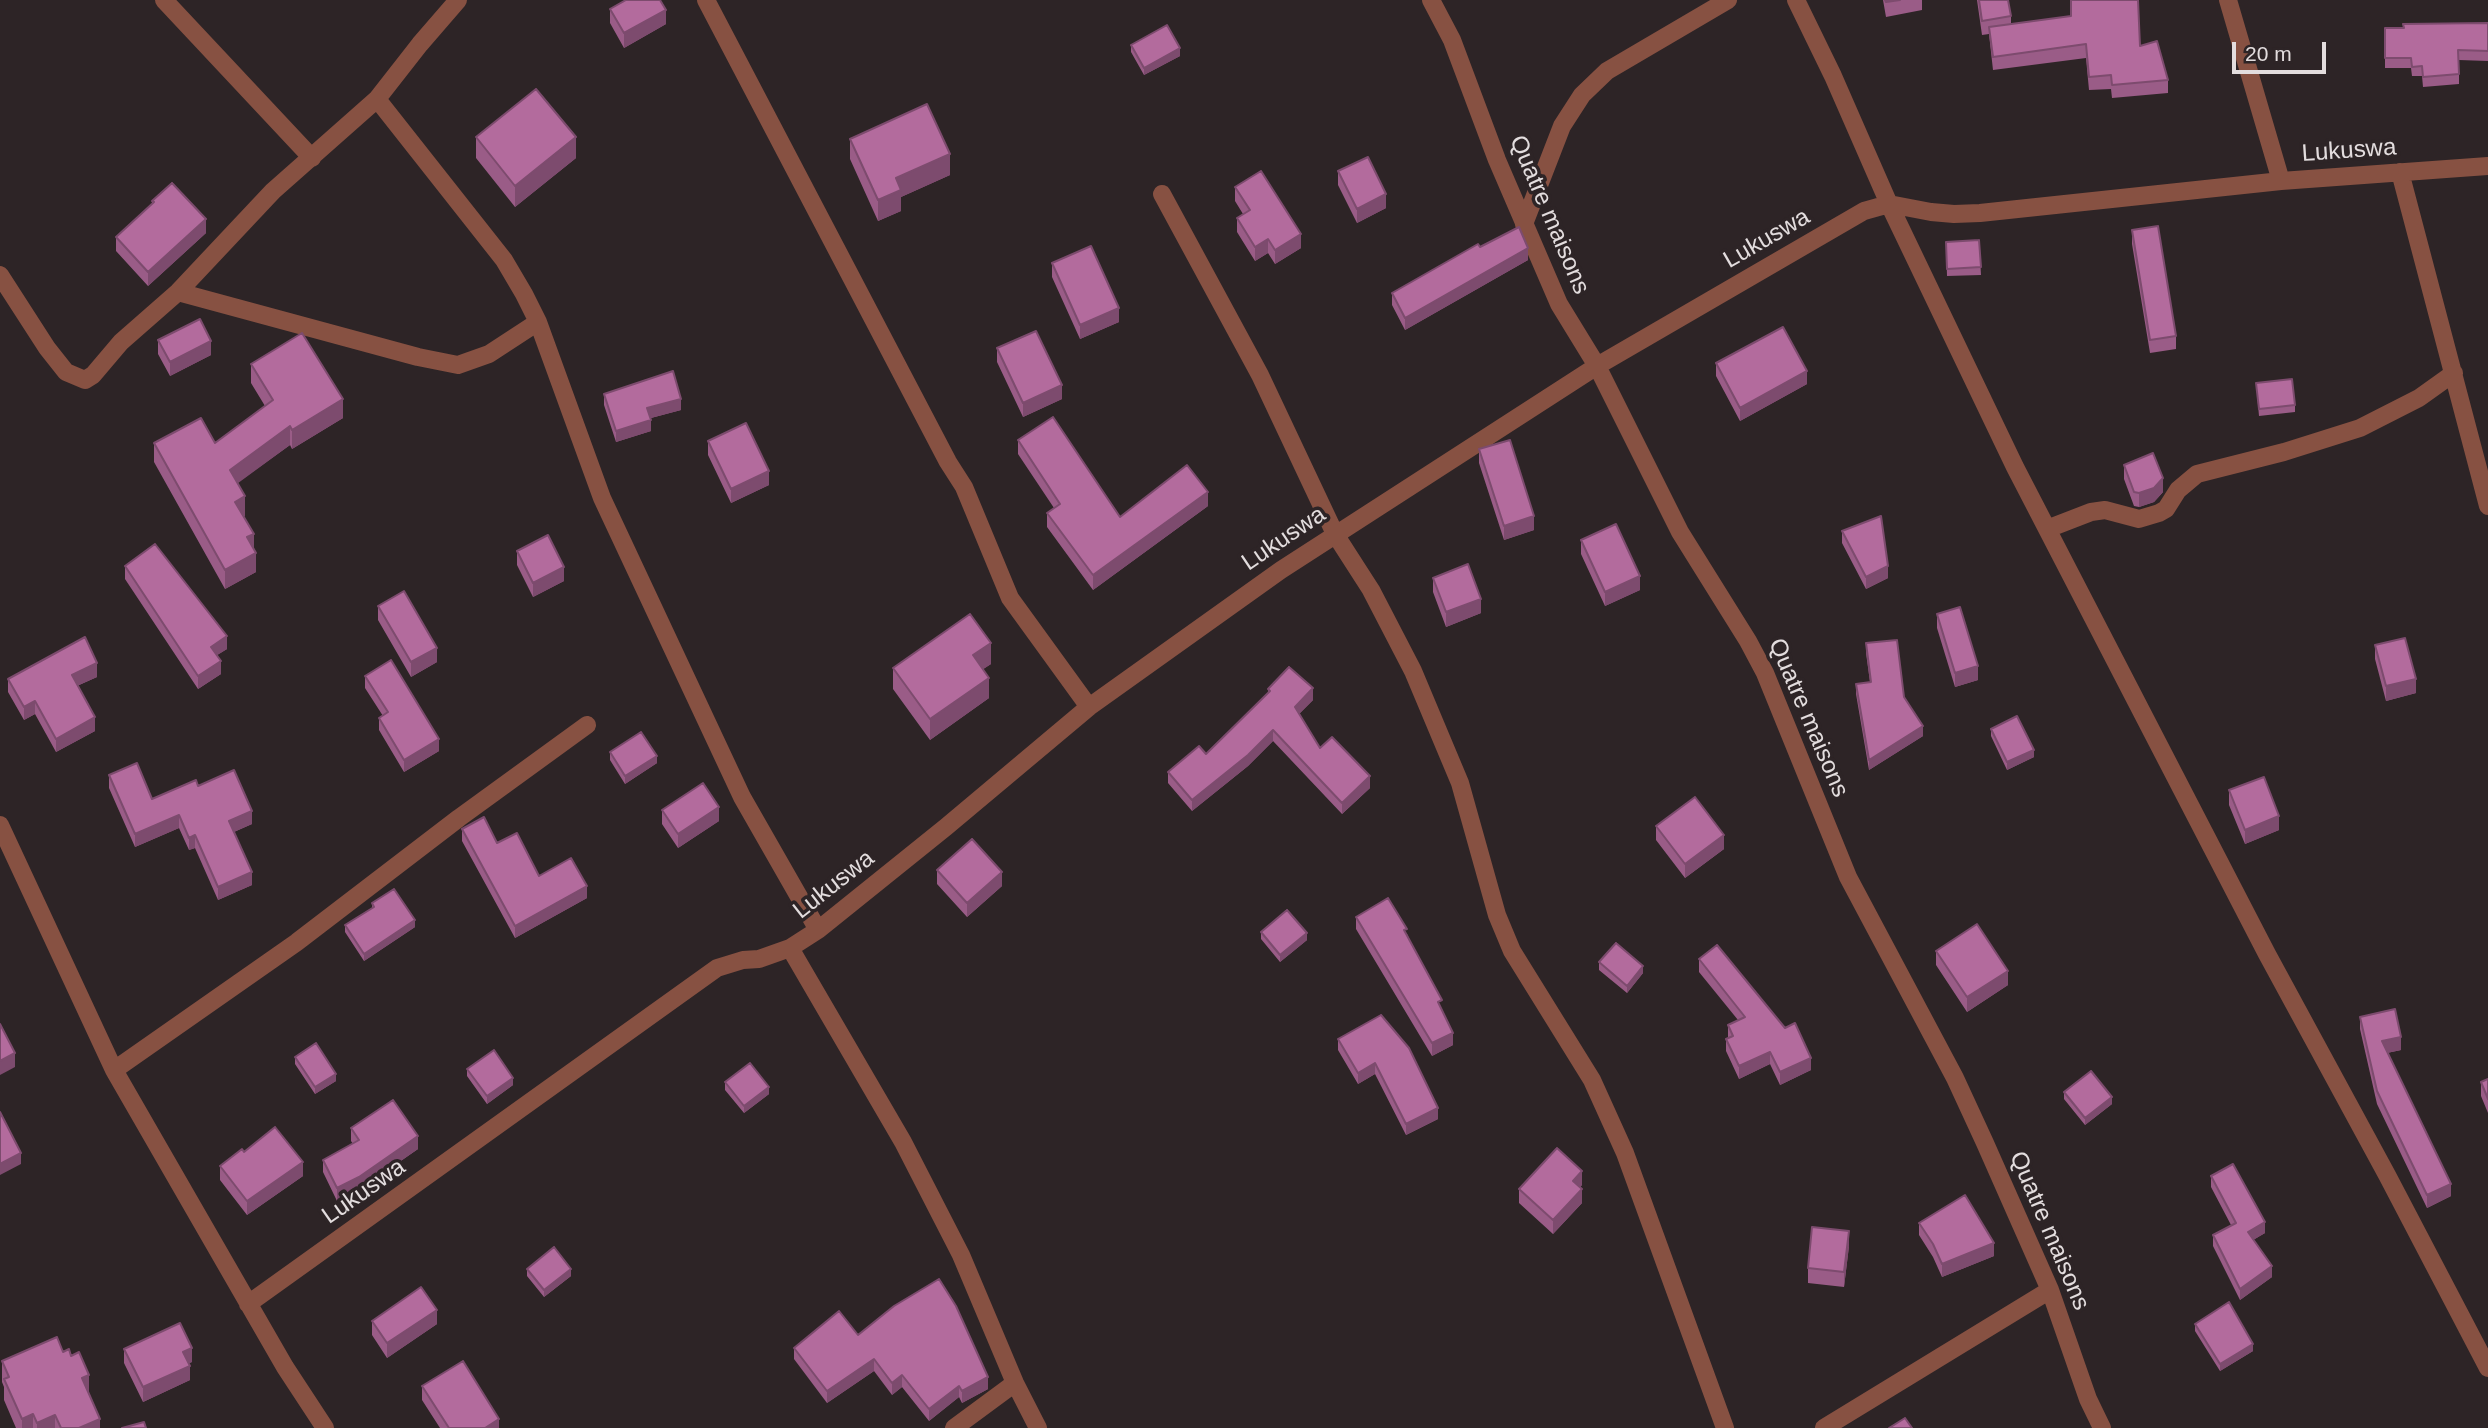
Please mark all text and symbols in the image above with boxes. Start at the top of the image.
scale bar [2236,28,2330,72]
text: 20 m [2245,42,2292,65]
street label: Quatre maisons [1503,131,1595,299]
street label: Lukuswa [2301,133,2397,169]
street label: Lukuswa [1719,203,1815,275]
street label: Lukuswa [1237,501,1331,577]
street label: Quatre maisons [1762,634,1854,802]
street label: Lukuswa [788,844,880,926]
street label: Quatre maisons [2003,1147,2095,1315]
street label: Lukuswa [317,1153,411,1231]

